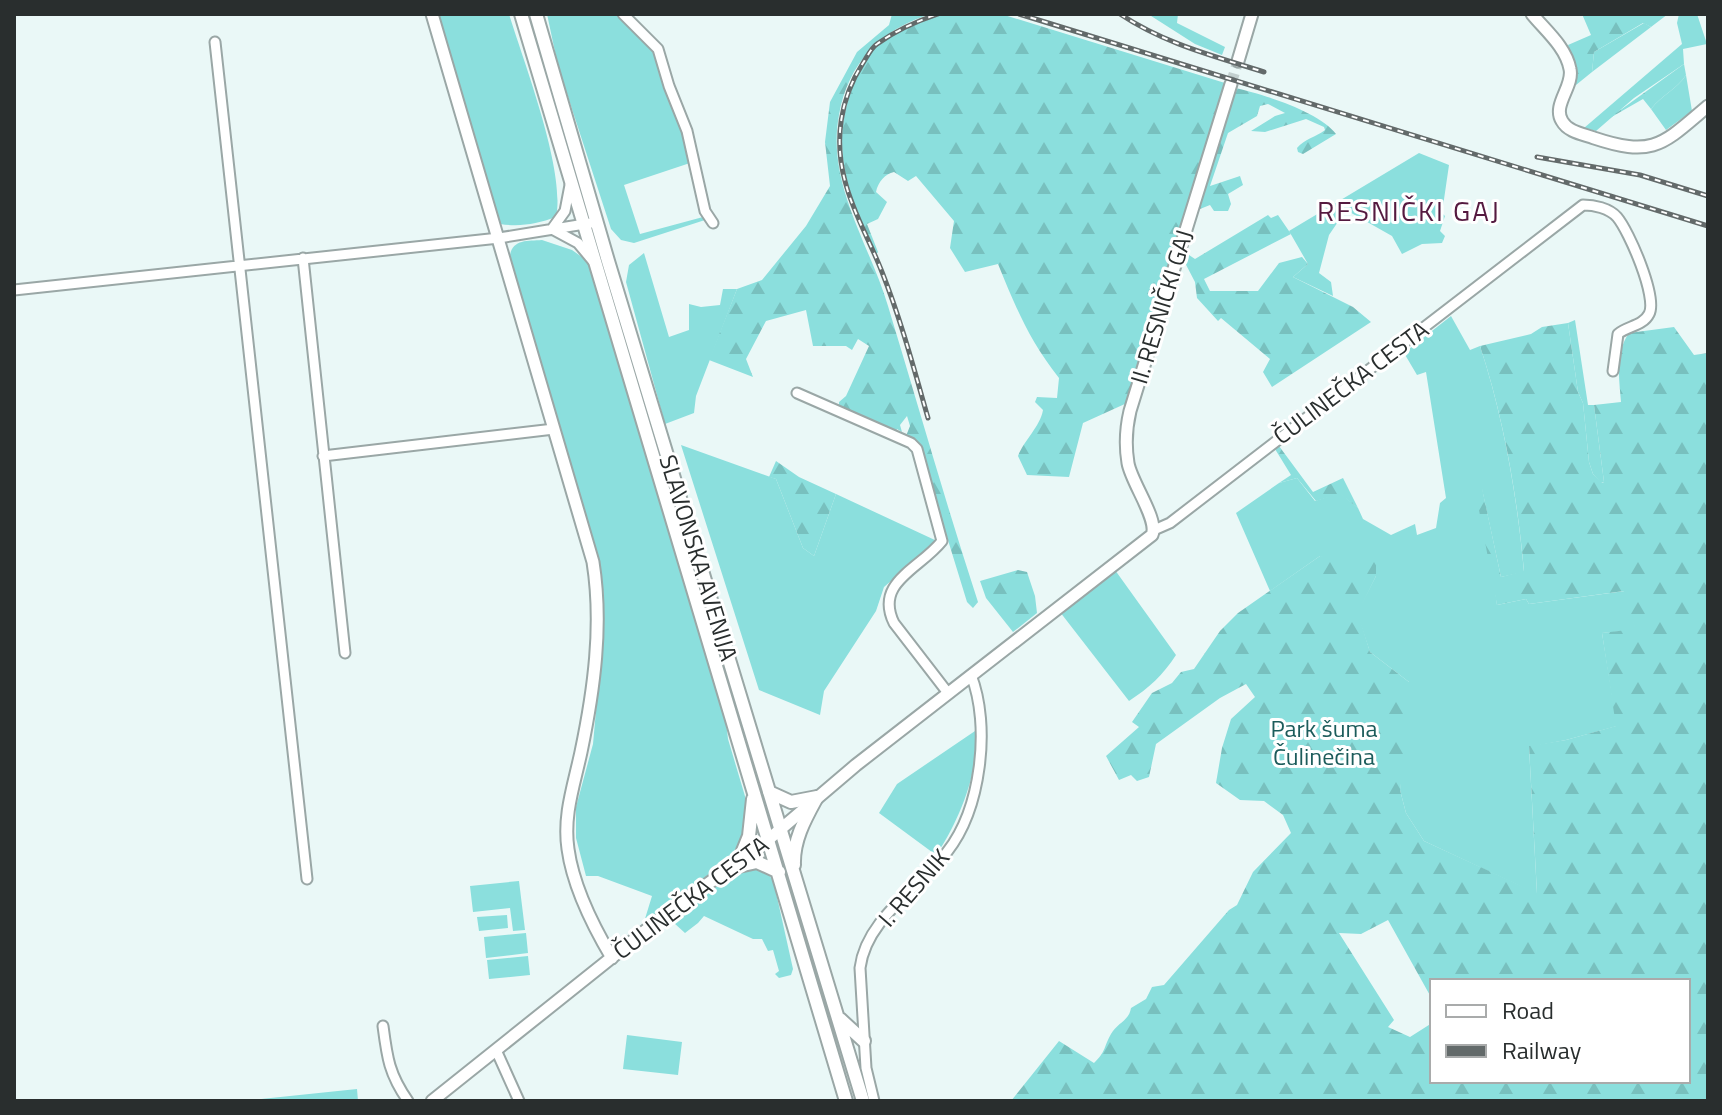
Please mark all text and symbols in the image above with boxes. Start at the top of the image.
district label: RESNIČKI GAJ [1317,189,1501,232]
street label: II. RESNIČKI GAJ [1121,225,1202,388]
street label: ČULINEČKA CESTA [1265,312,1436,453]
street label: SLAVONSKA AVENIJA [650,450,747,665]
park label: Park šuma Čulinečina [1270,710,1378,774]
street label: ČULINEČKA CESTA [605,827,776,968]
street label: I. RESNIK [869,840,958,934]
legend [1430,979,1690,1083]
text: Road [1502,992,1554,1028]
text: Railway [1502,1032,1582,1068]

